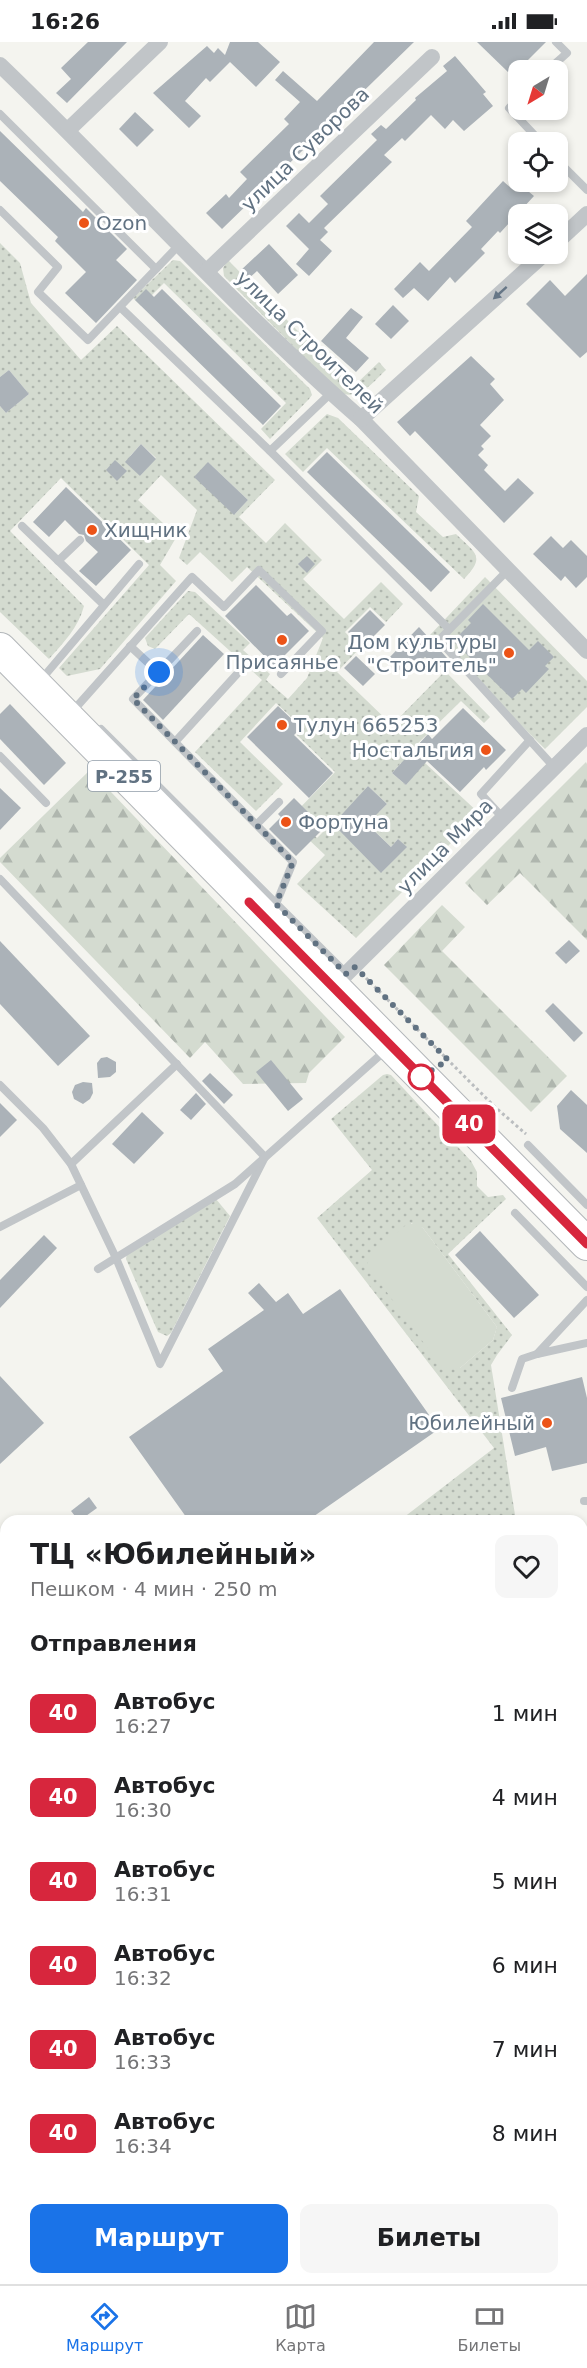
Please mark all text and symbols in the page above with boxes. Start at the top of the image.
text: 16:26 [30,9,100,34]
north arrow [508,60,568,120]
map controls [508,60,568,264]
street label: улица Суворова [236,82,374,216]
button: locate [508,132,568,192]
button: layers [508,204,568,264]
place label: Ozon [96,211,147,235]
marker: Ozon [77,216,91,230]
street label: улица Строителей [231,265,389,419]
one-way arrow [493,286,508,300]
place label: Хищник [104,518,188,542]
marker: Хищник [85,523,99,537]
place label: Дом культуры "Строитель" [347,630,497,677]
marker: Присаянье [275,633,289,647]
marker: Дом культуры "Строитель" [502,646,516,660]
place label: Присаянье [225,650,339,674]
your location [144,657,174,687]
place label: Тулун 665253 [293,713,438,737]
marker: Тулун 665253 [275,718,289,732]
place label: Ностальгия [352,738,474,762]
marker: Ностальгия [479,743,493,757]
road number: Р-255 [88,761,160,791]
street label: улица Мира [392,793,498,899]
place label: Фортуна [298,810,389,834]
marker: Фортуна [279,815,293,829]
unlabelled marker [408,1064,434,1090]
line badge: 40 [442,1104,496,1144]
text: 40 [454,1112,484,1136]
place label: Юбилейный [408,1411,535,1435]
marker: Юбилейный [540,1416,554,1430]
button: heart [495,1535,558,1598]
text: ТЦ «Юбилейный» [30,1538,316,1571]
text: Пешком · 4 мин · 250 m [30,1577,277,1601]
text: Отправления [30,1631,197,1656]
text: Автобус [114,1689,216,1714]
text: 40 [48,1701,78,1725]
text: 1 мин [492,1701,558,1726]
text: 16:27 [114,1714,172,1738]
text: Автобус [114,1773,216,1798]
text: 40 [48,1785,78,1809]
text: 4 мин [492,1785,558,1810]
text: 16:30 [114,1798,172,1822]
text: Автобус [114,1857,216,1882]
text: 40 [48,1869,78,1893]
text: 5 мин [492,1869,558,1894]
text: 16:31 [114,1882,172,1906]
text: Автобус [114,1941,216,1966]
text: 40 [48,1953,78,1977]
text: 6 мин [492,1953,558,1978]
text: 16:32 [114,1966,172,1990]
text: Автобус [114,2025,216,2050]
text: 40 [48,2037,78,2061]
text: 7 мин [492,2037,558,2062]
text: 16:33 [114,2050,172,2074]
text: Автобус [114,2109,216,2134]
text: 40 [48,2121,78,2145]
text: 8 мин [492,2121,558,2146]
text: 16:34 [114,2134,172,2158]
button: Маршрут [30,2204,288,2273]
button: Билеты [300,2204,558,2273]
tab: Маршрут [66,2300,143,2355]
tab: Карта [275,2300,326,2355]
tab: Билеты [458,2300,521,2355]

